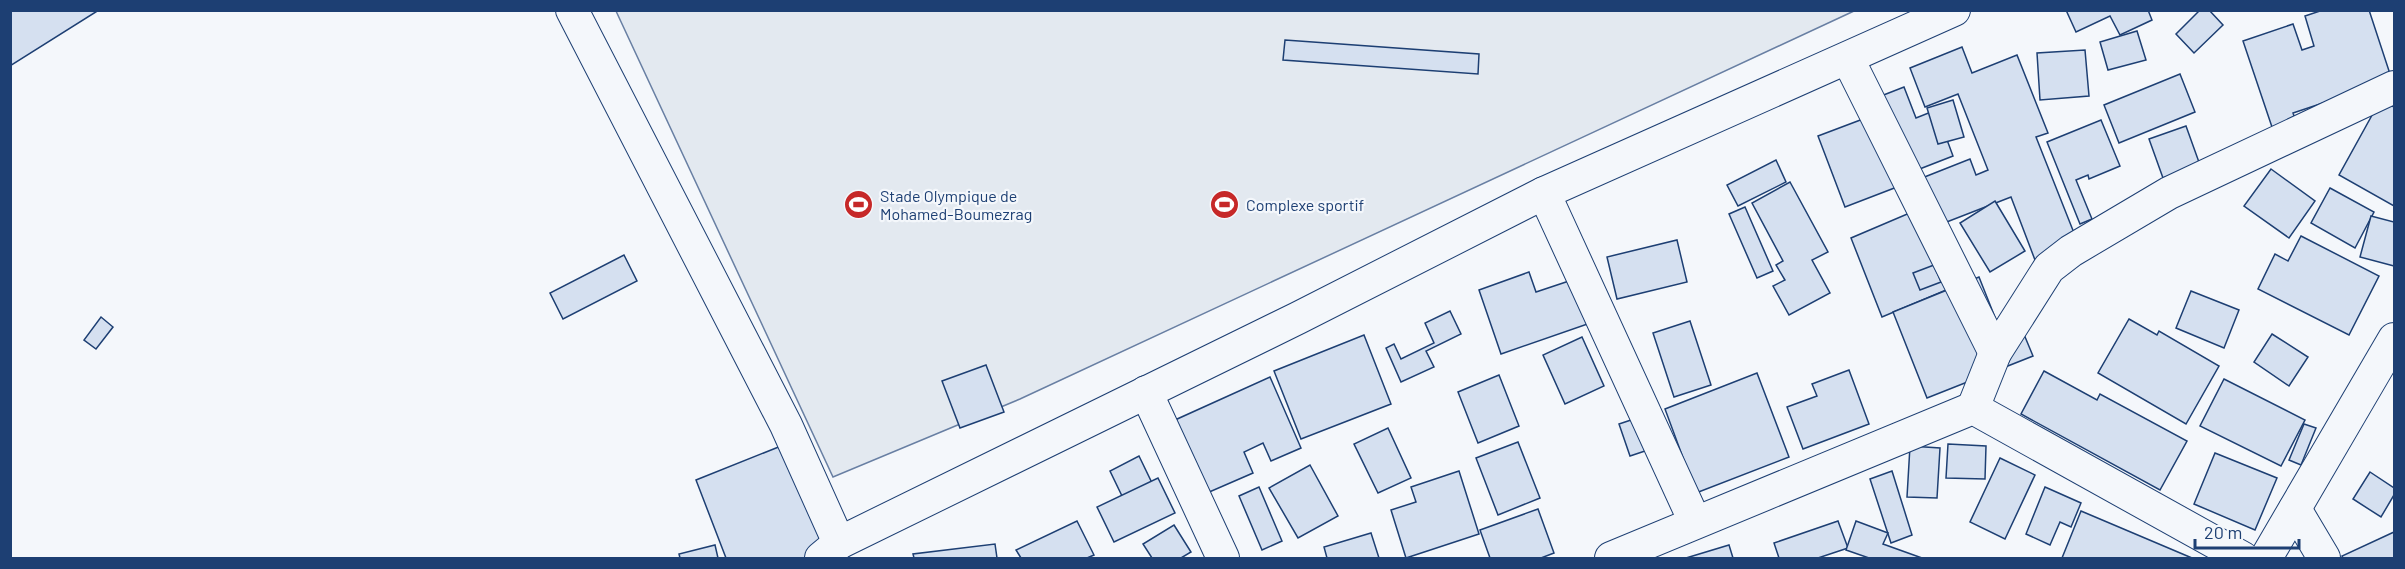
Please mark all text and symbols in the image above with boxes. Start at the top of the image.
place label: Stade Olympique de Mohamed-Boumezrag [880,186,1032,223]
sports icon: Stade Olympique de Mohamed-Boumezrag [843,189,875,221]
sports icon: Complexe sportif [1209,189,1241,221]
place label: Complexe sportif [1246,195,1365,214]
scale bar [2195,512,2298,550]
text: 20 m [2204,521,2242,543]

